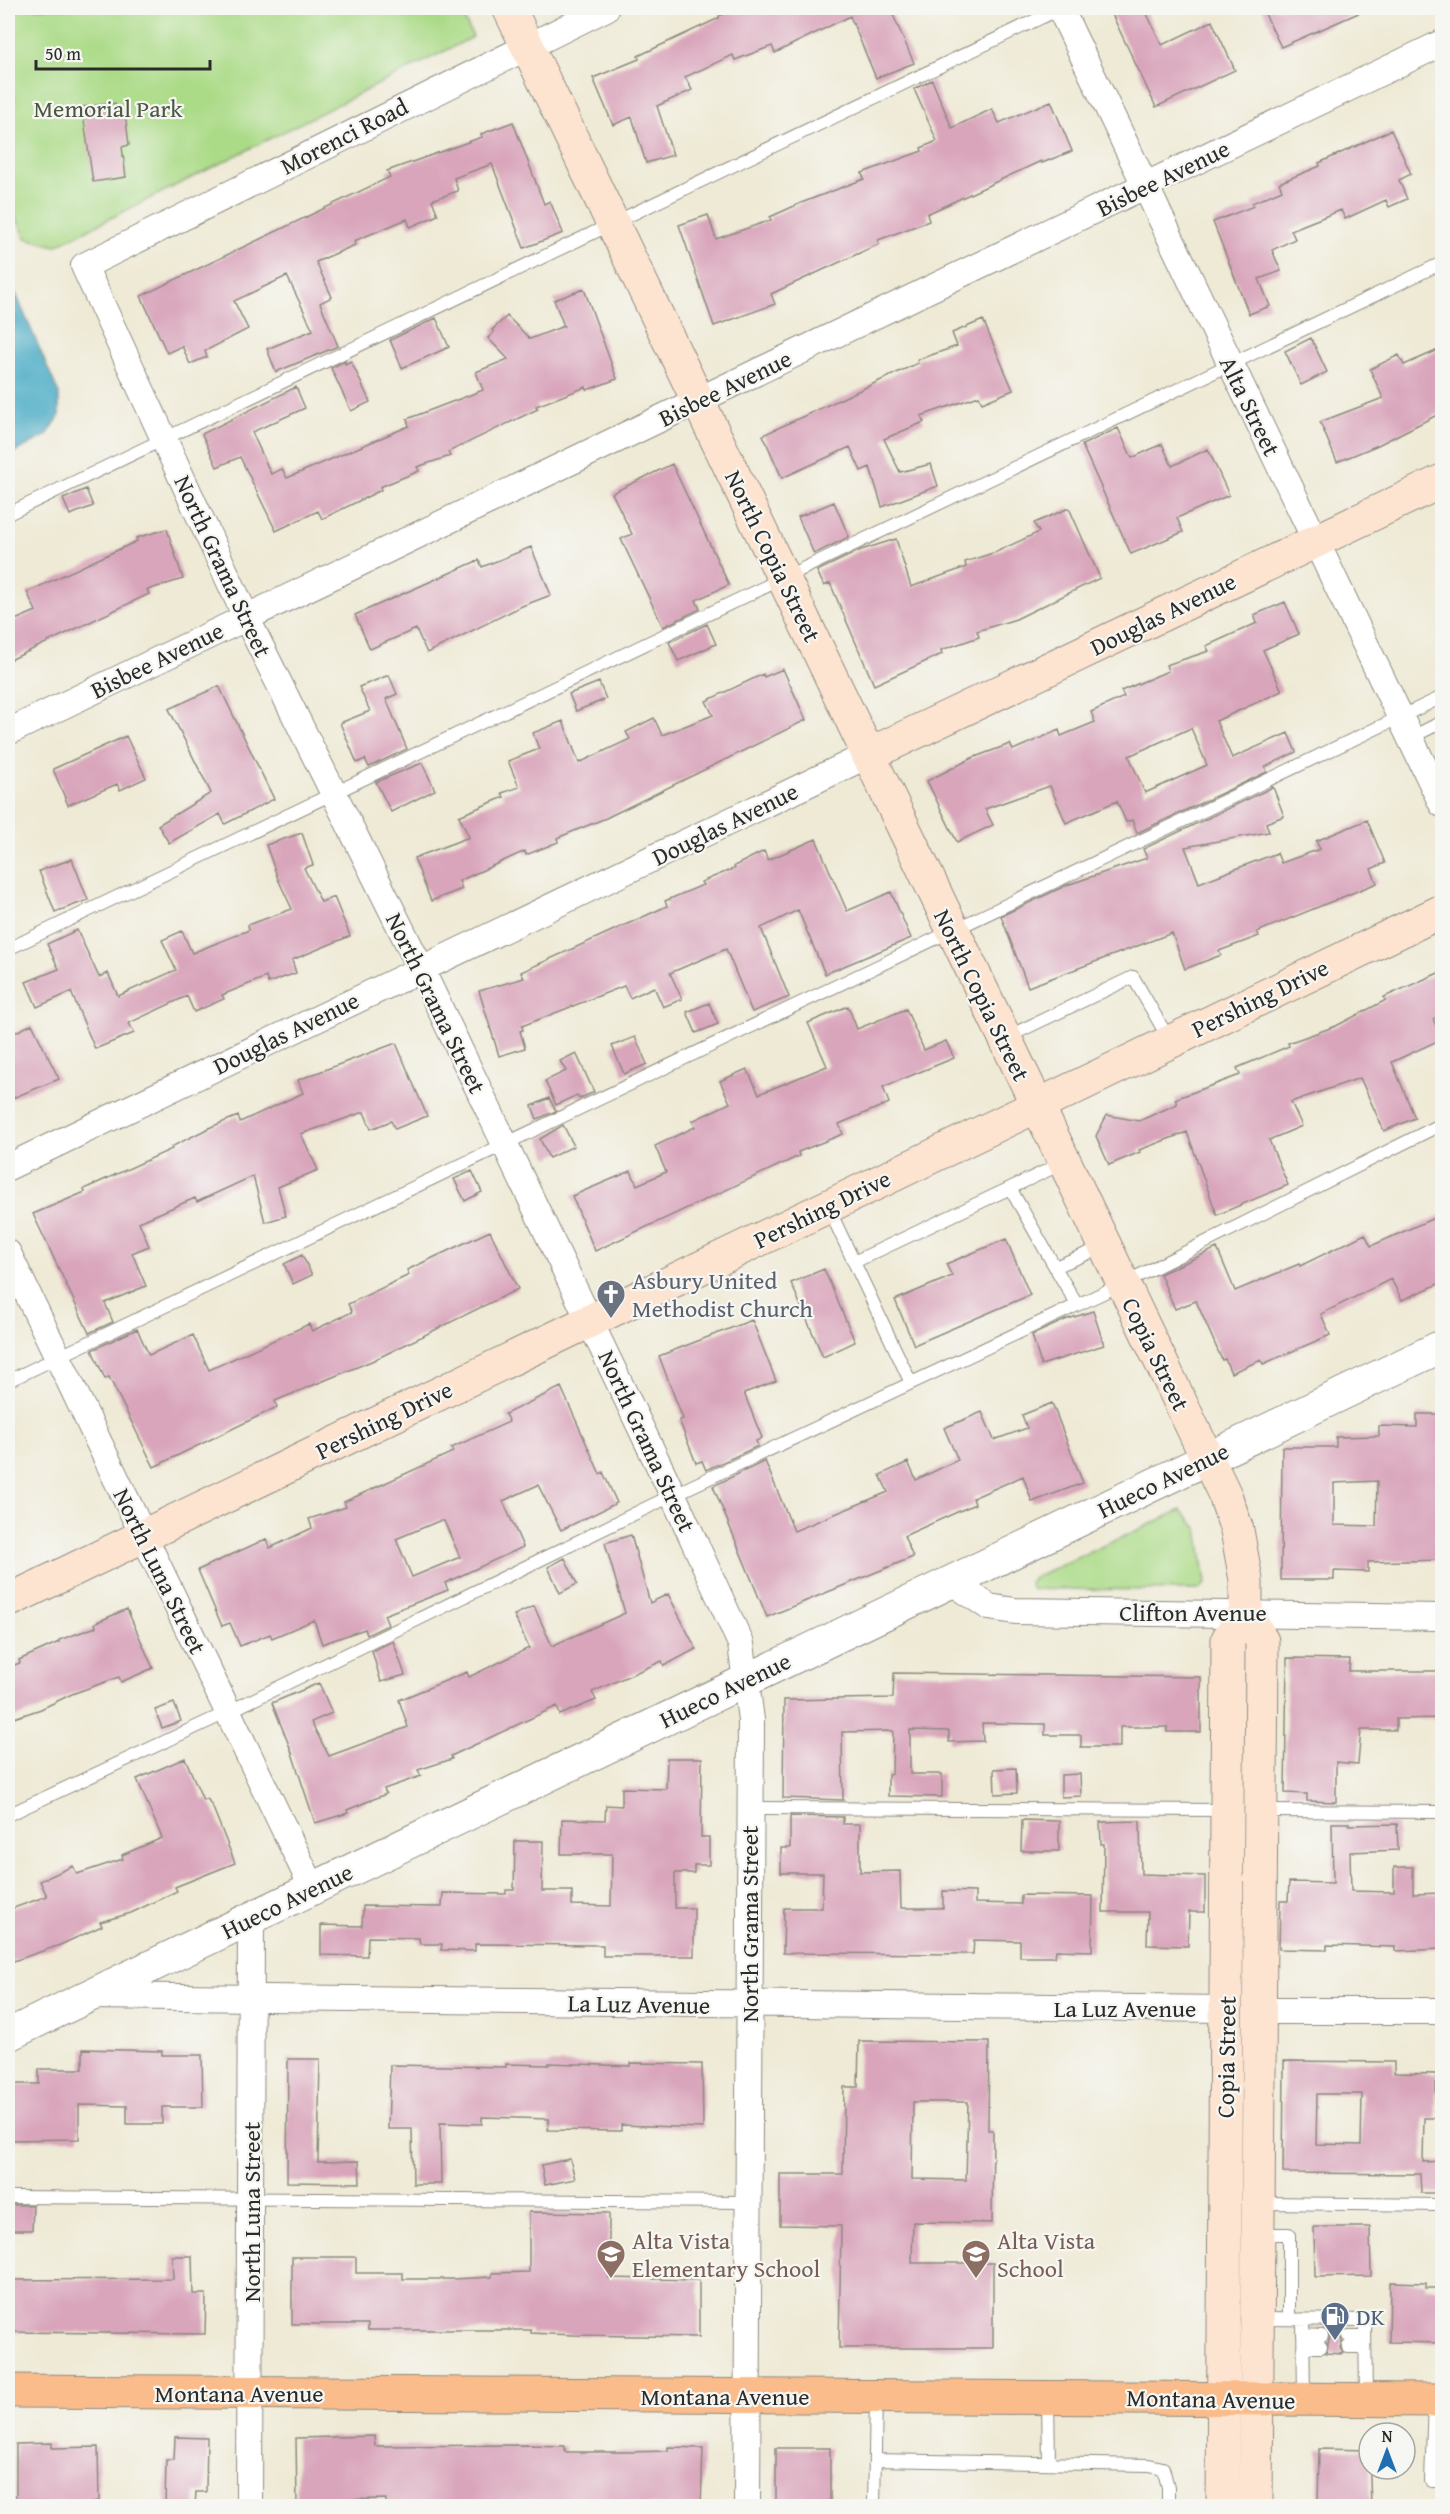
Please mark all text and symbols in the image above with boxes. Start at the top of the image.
scale bar [36,33,210,71]
text: 50 m [45,40,81,67]
street label: Morenci Road [274,89,414,183]
park label: Memorial Park [33,91,183,126]
street label: Bisbee Avenue [1091,131,1235,225]
street label: Bisbee Avenue [653,341,797,435]
street label: Alta Street [1211,350,1289,462]
street label: North Copia Street [716,464,830,648]
street label: North Grama Street [165,469,281,663]
street label: Douglas Avenue [1084,564,1242,664]
street label: Bisbee Avenue [85,613,229,707]
street label: Douglas Avenue [646,774,804,874]
street label: North Copia Street [925,903,1039,1087]
street label: North Grama Street [377,907,495,1100]
street label: Pershing Drive [1186,950,1334,1046]
street label: Douglas Avenue [207,983,365,1083]
street label: Pershing Drive [748,1161,896,1257]
place label: Asbury United Methodist Church [632,1263,813,1326]
church icon: Asbury United Methodist Church [595,1278,627,1320]
street label: Copia Street [1113,1291,1199,1417]
street label: North Grama Street [589,1344,705,1538]
street label: Pershing Drive [310,1372,458,1468]
street label: Hueco Avenue [1091,1433,1235,1527]
street label: North Luna Street [105,1482,216,1660]
street label: Clifton Avenue [1119,1595,1267,1630]
street label: Hueco Avenue [653,1643,797,1737]
street label: North Grama Street [732,1825,767,2023]
street label: Hueco Avenue [215,1854,359,1948]
street label: La Luz Avenue [567,1985,711,2023]
street label: La Luz Avenue [1054,1991,1196,2026]
street label: Copia Street [1207,1995,1245,2118]
street label: North Luna Street [234,2121,269,2302]
place label: Alta Vista Elementary School [632,2223,820,2286]
place label: Alta Vista School [997,2223,1096,2286]
school or university icon: Alta Vista Elementary School [595,2238,627,2280]
school or university icon: Alta Vista School [960,2238,992,2280]
place label: DK [1356,2299,1386,2334]
fuel station icon: DK [1319,2300,1351,2342]
street label: Montana Avenue [154,2376,324,2411]
street label: Montana Avenue [640,2379,810,2414]
street label: Montana Avenue [1126,2380,1296,2418]
north arrow [1357,2421,1417,2481]
text: N [1382,2424,1393,2448]

